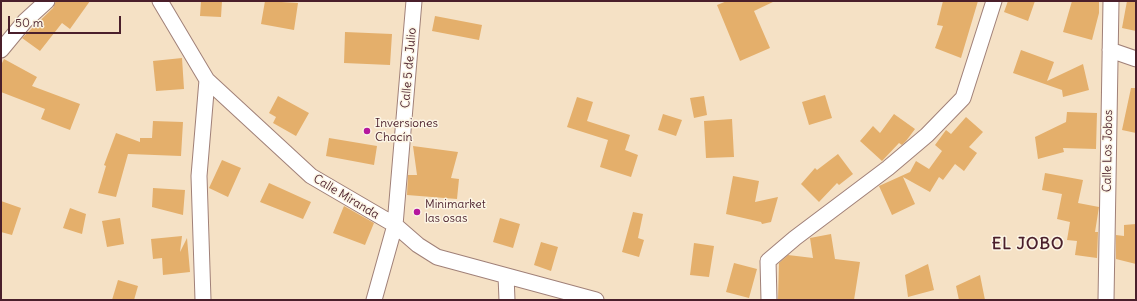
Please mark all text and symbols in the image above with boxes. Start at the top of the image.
scale bar [10,8,123,34]
text: 50 m [15,15,43,30]
street label: Calle 5 de Julio [398,27,420,109]
street label: Calle Los Jobos [1100,110,1116,192]
place label: Inversiones Chacín [375,117,438,145]
marker: Inversiones Chacín [362,126,372,136]
street label: Calle Miranda [310,172,382,222]
place label: Minimarket las osas [425,198,486,226]
marker: Minimarket las osas [412,207,422,217]
district label: EL JOBO [992,234,1064,254]

